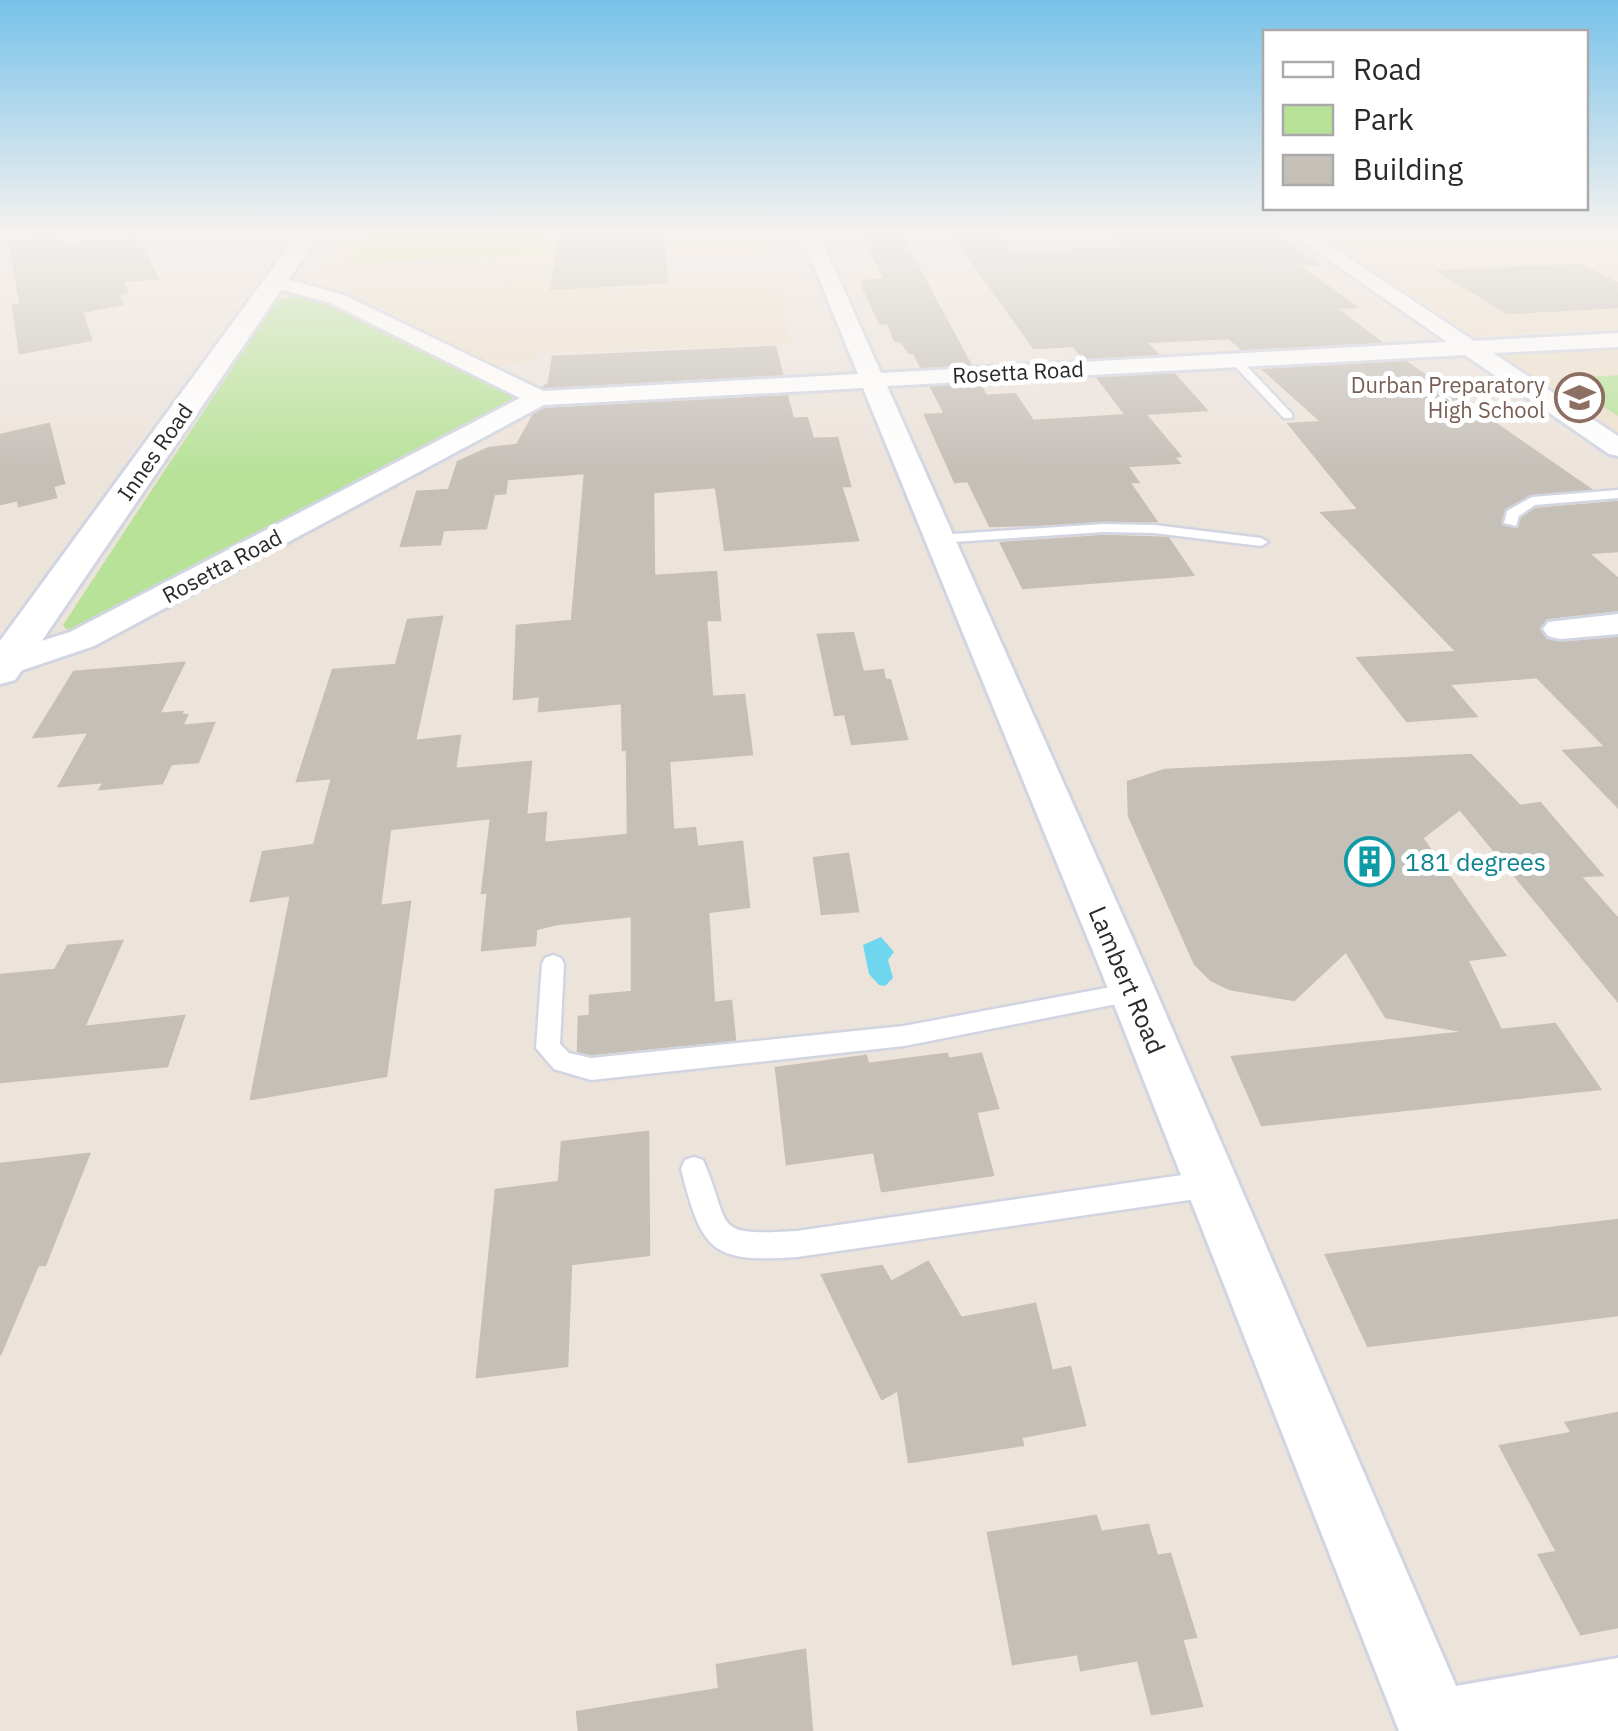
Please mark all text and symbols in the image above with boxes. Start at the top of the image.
legend [1263,30,1588,210]
text: Road [1353,49,1422,88]
text: Park [1353,99,1414,138]
text: Building [1353,149,1463,188]
street label: Rosetta Road [951,354,1084,389]
place label: Durban Preparatory High School [1351,370,1545,424]
school or university icon: Durban Preparatory High School [1554,372,1606,424]
street label: Innes Road [110,397,199,506]
street label: Rosetta Road [157,522,287,609]
building icon: 181 degrees [1344,836,1396,888]
place label: 181 degrees [1405,845,1546,878]
street label: Lambert Road [1082,901,1173,1059]

